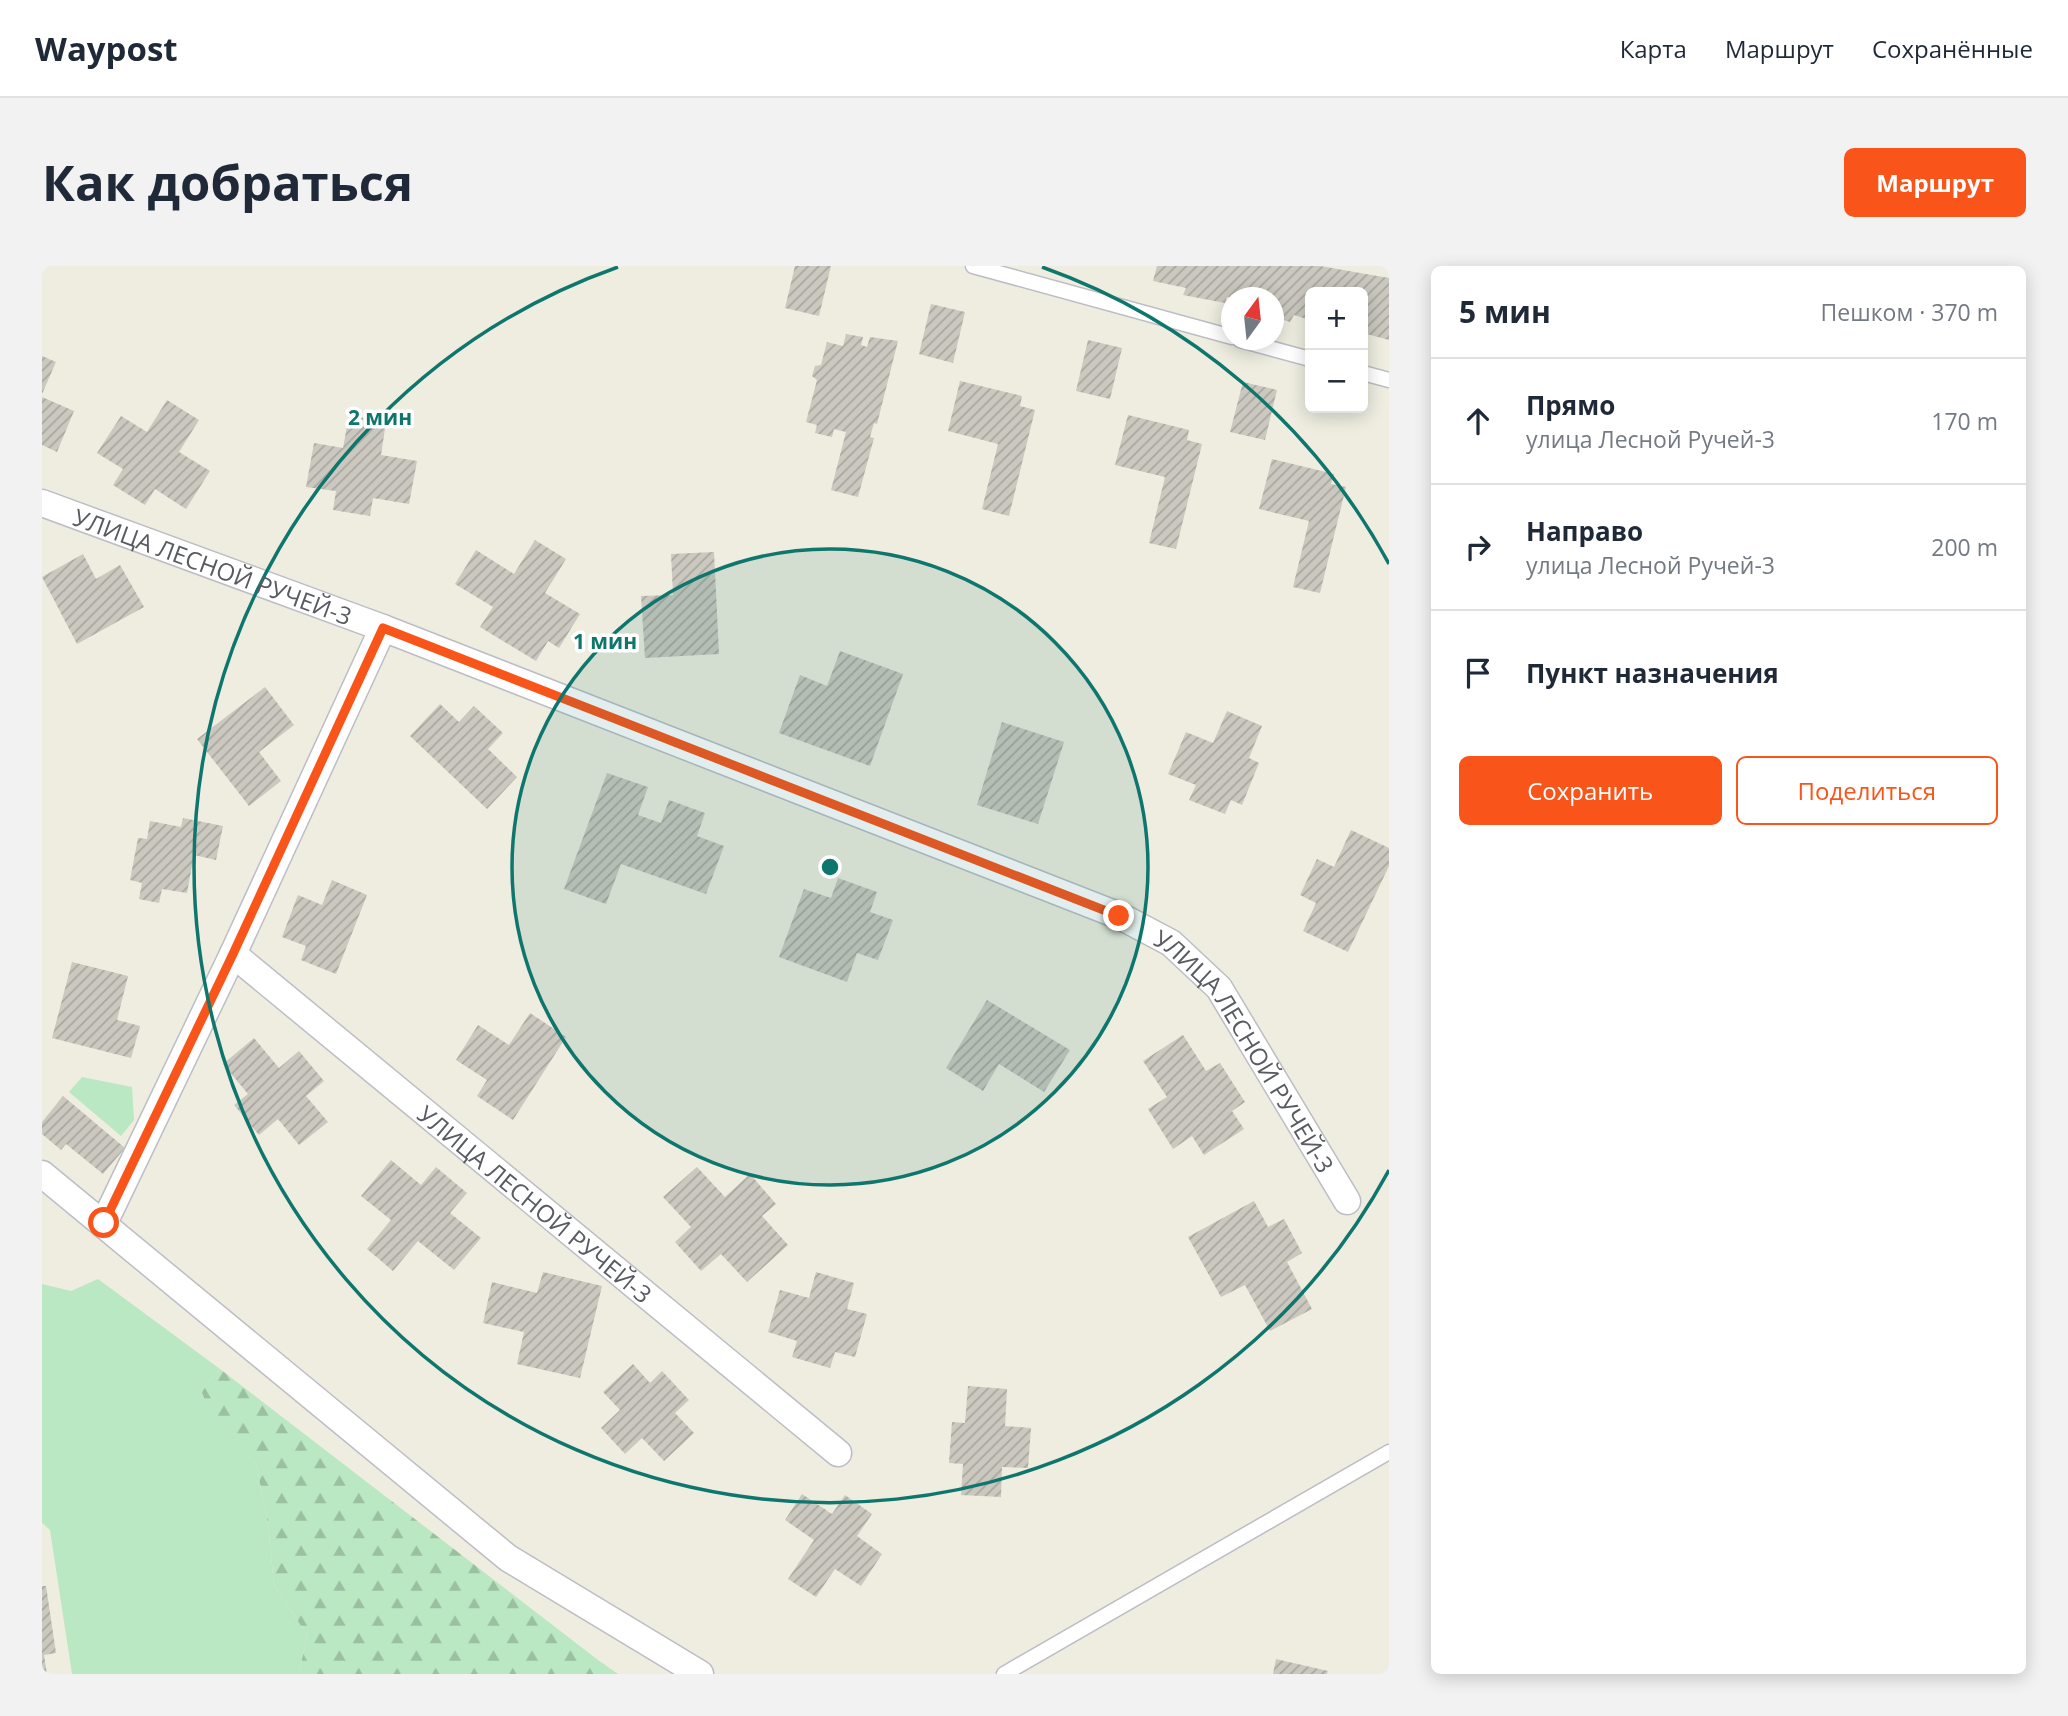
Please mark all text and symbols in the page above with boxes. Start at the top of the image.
text: Waypost [35,26,178,71]
text: Карта [1620,32,1687,65]
text: Маршрут [1725,32,1834,65]
text: Сохранённые [1872,32,2033,65]
button: Маршрут [1844,148,2026,217]
text: Как добраться [42,149,413,215]
north arrow [1221,287,1284,350]
map controls [1305,287,1368,413]
button: + [1305,287,1368,350]
text: 5 мин [1459,291,1551,332]
text: Пешком · 370 m [1821,296,1998,328]
button: − [1305,350,1368,413]
text: Прямо [1526,387,1615,423]
icon: ahead [1459,402,1497,440]
text: 2 мин [348,403,412,431]
text: 170 m [1931,405,1998,437]
text: улица Лесной Ручей-3 [1526,423,1775,455]
street label: УЛИЦА ЛЕСНОЙ РУЧЕЙ-3 [69,500,357,632]
text: Направо [1526,513,1643,549]
icon: right [1459,528,1497,566]
text: 200 m [1931,531,1998,563]
text: улица Лесной Ручей-3 [1526,549,1775,581]
text: 1 мин [573,627,637,655]
icon: arrive [1459,654,1497,692]
text: Пункт назначения [1526,655,1779,691]
button: Сохранить [1459,756,1722,825]
button: Поделиться [1736,756,1998,825]
centre of rings [818,855,842,879]
route end [1103,900,1134,931]
street label: УЛИЦА ЛЕСНОЙ РУЧЕЙ-3 [1149,921,1343,1178]
street label: УЛИЦА ЛЕСНОЙ РУЧЕЙ-3 [411,1097,659,1310]
route start [88,1207,119,1238]

